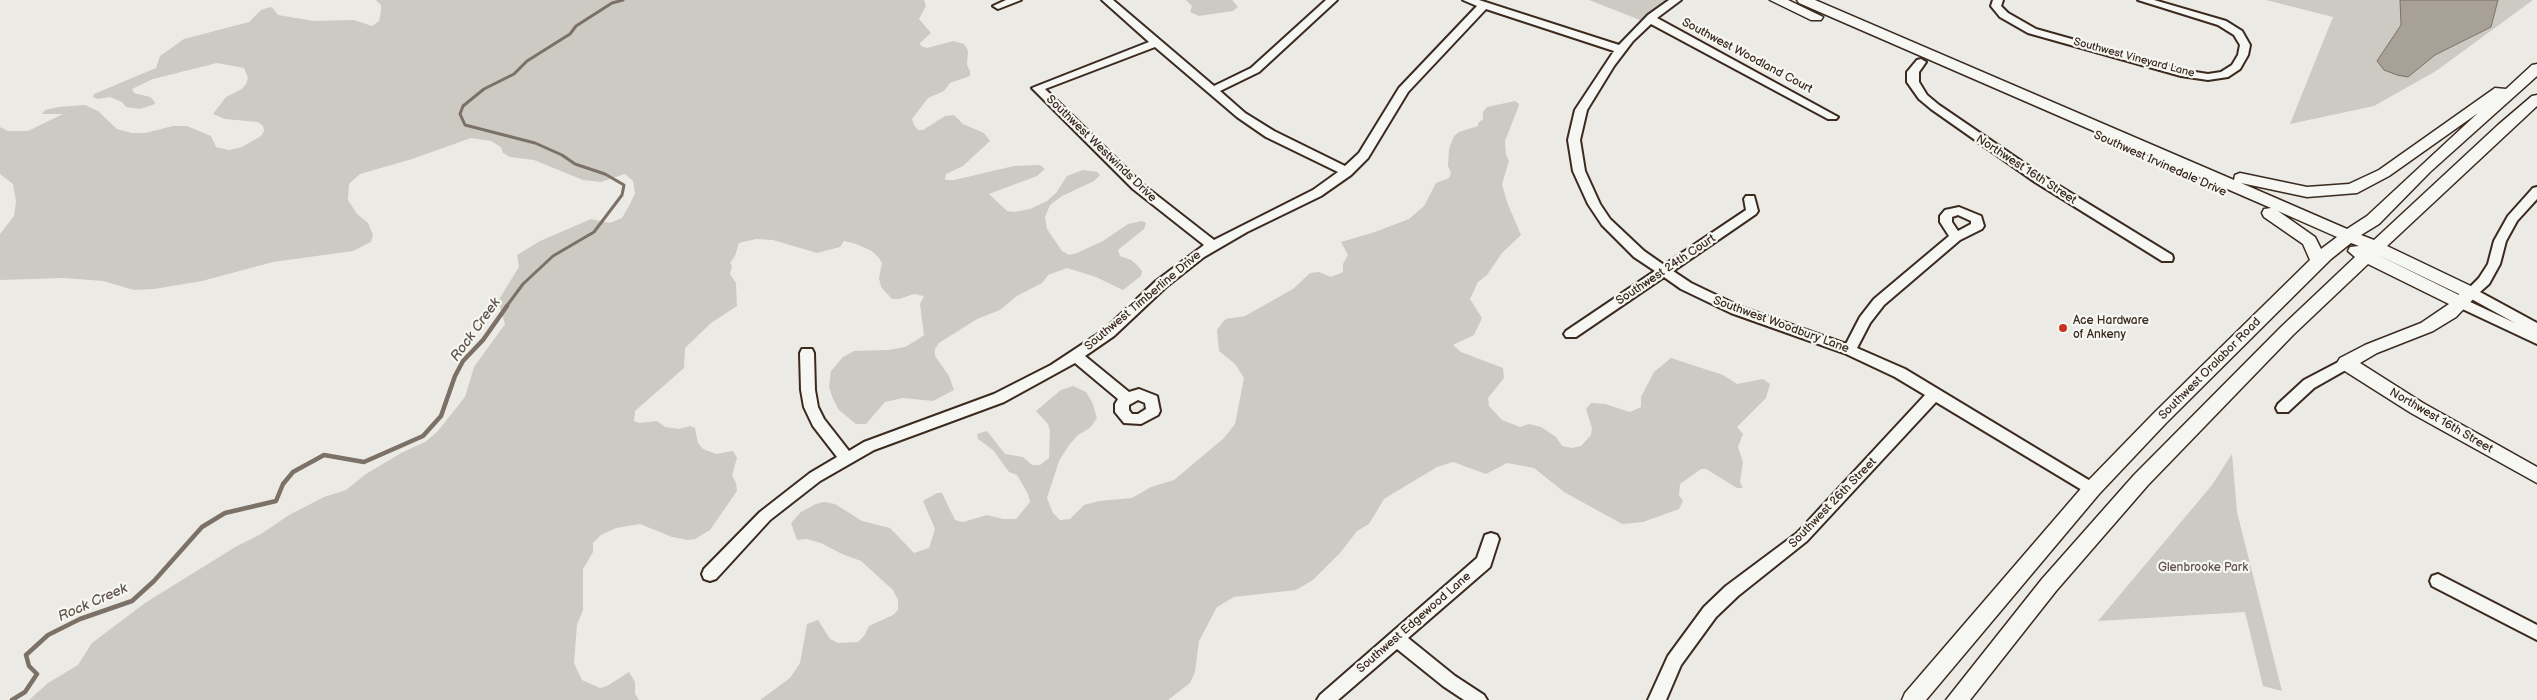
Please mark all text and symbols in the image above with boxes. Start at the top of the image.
street label: Southwest Woodland Court [1679,15,1815,97]
street label: Southwest Vineyard Lane [2072,35,2196,81]
street label: Southwest Westwinds Drive [1043,93,1159,205]
street label: Southwest Irvinedale Drive [2091,128,2229,200]
street label: Northwest 16th Street [1973,132,2079,208]
street label: Southwest 24th Court [1614,231,1718,309]
street label: Southwest Timberline Drive [1082,248,1204,354]
street label: Southwest Woodbury Lane [1711,294,1851,356]
water label: Rock Creek [447,295,505,365]
place label: Ace Hardware of Ankeny [2073,314,2149,342]
street label: Southwest Oralabor Road [2156,315,2264,423]
marker: Ace Hardware of Ankeny [2057,322,2069,334]
street label: Northwest 16th Street [2387,386,2495,456]
street label: Southwest 26th Street [1786,455,1880,551]
park label: Glenbrooke Park [2158,561,2248,575]
street label: Southwest Edgewood Lane [1354,569,1474,677]
water label: Rock Creek [56,580,130,626]

